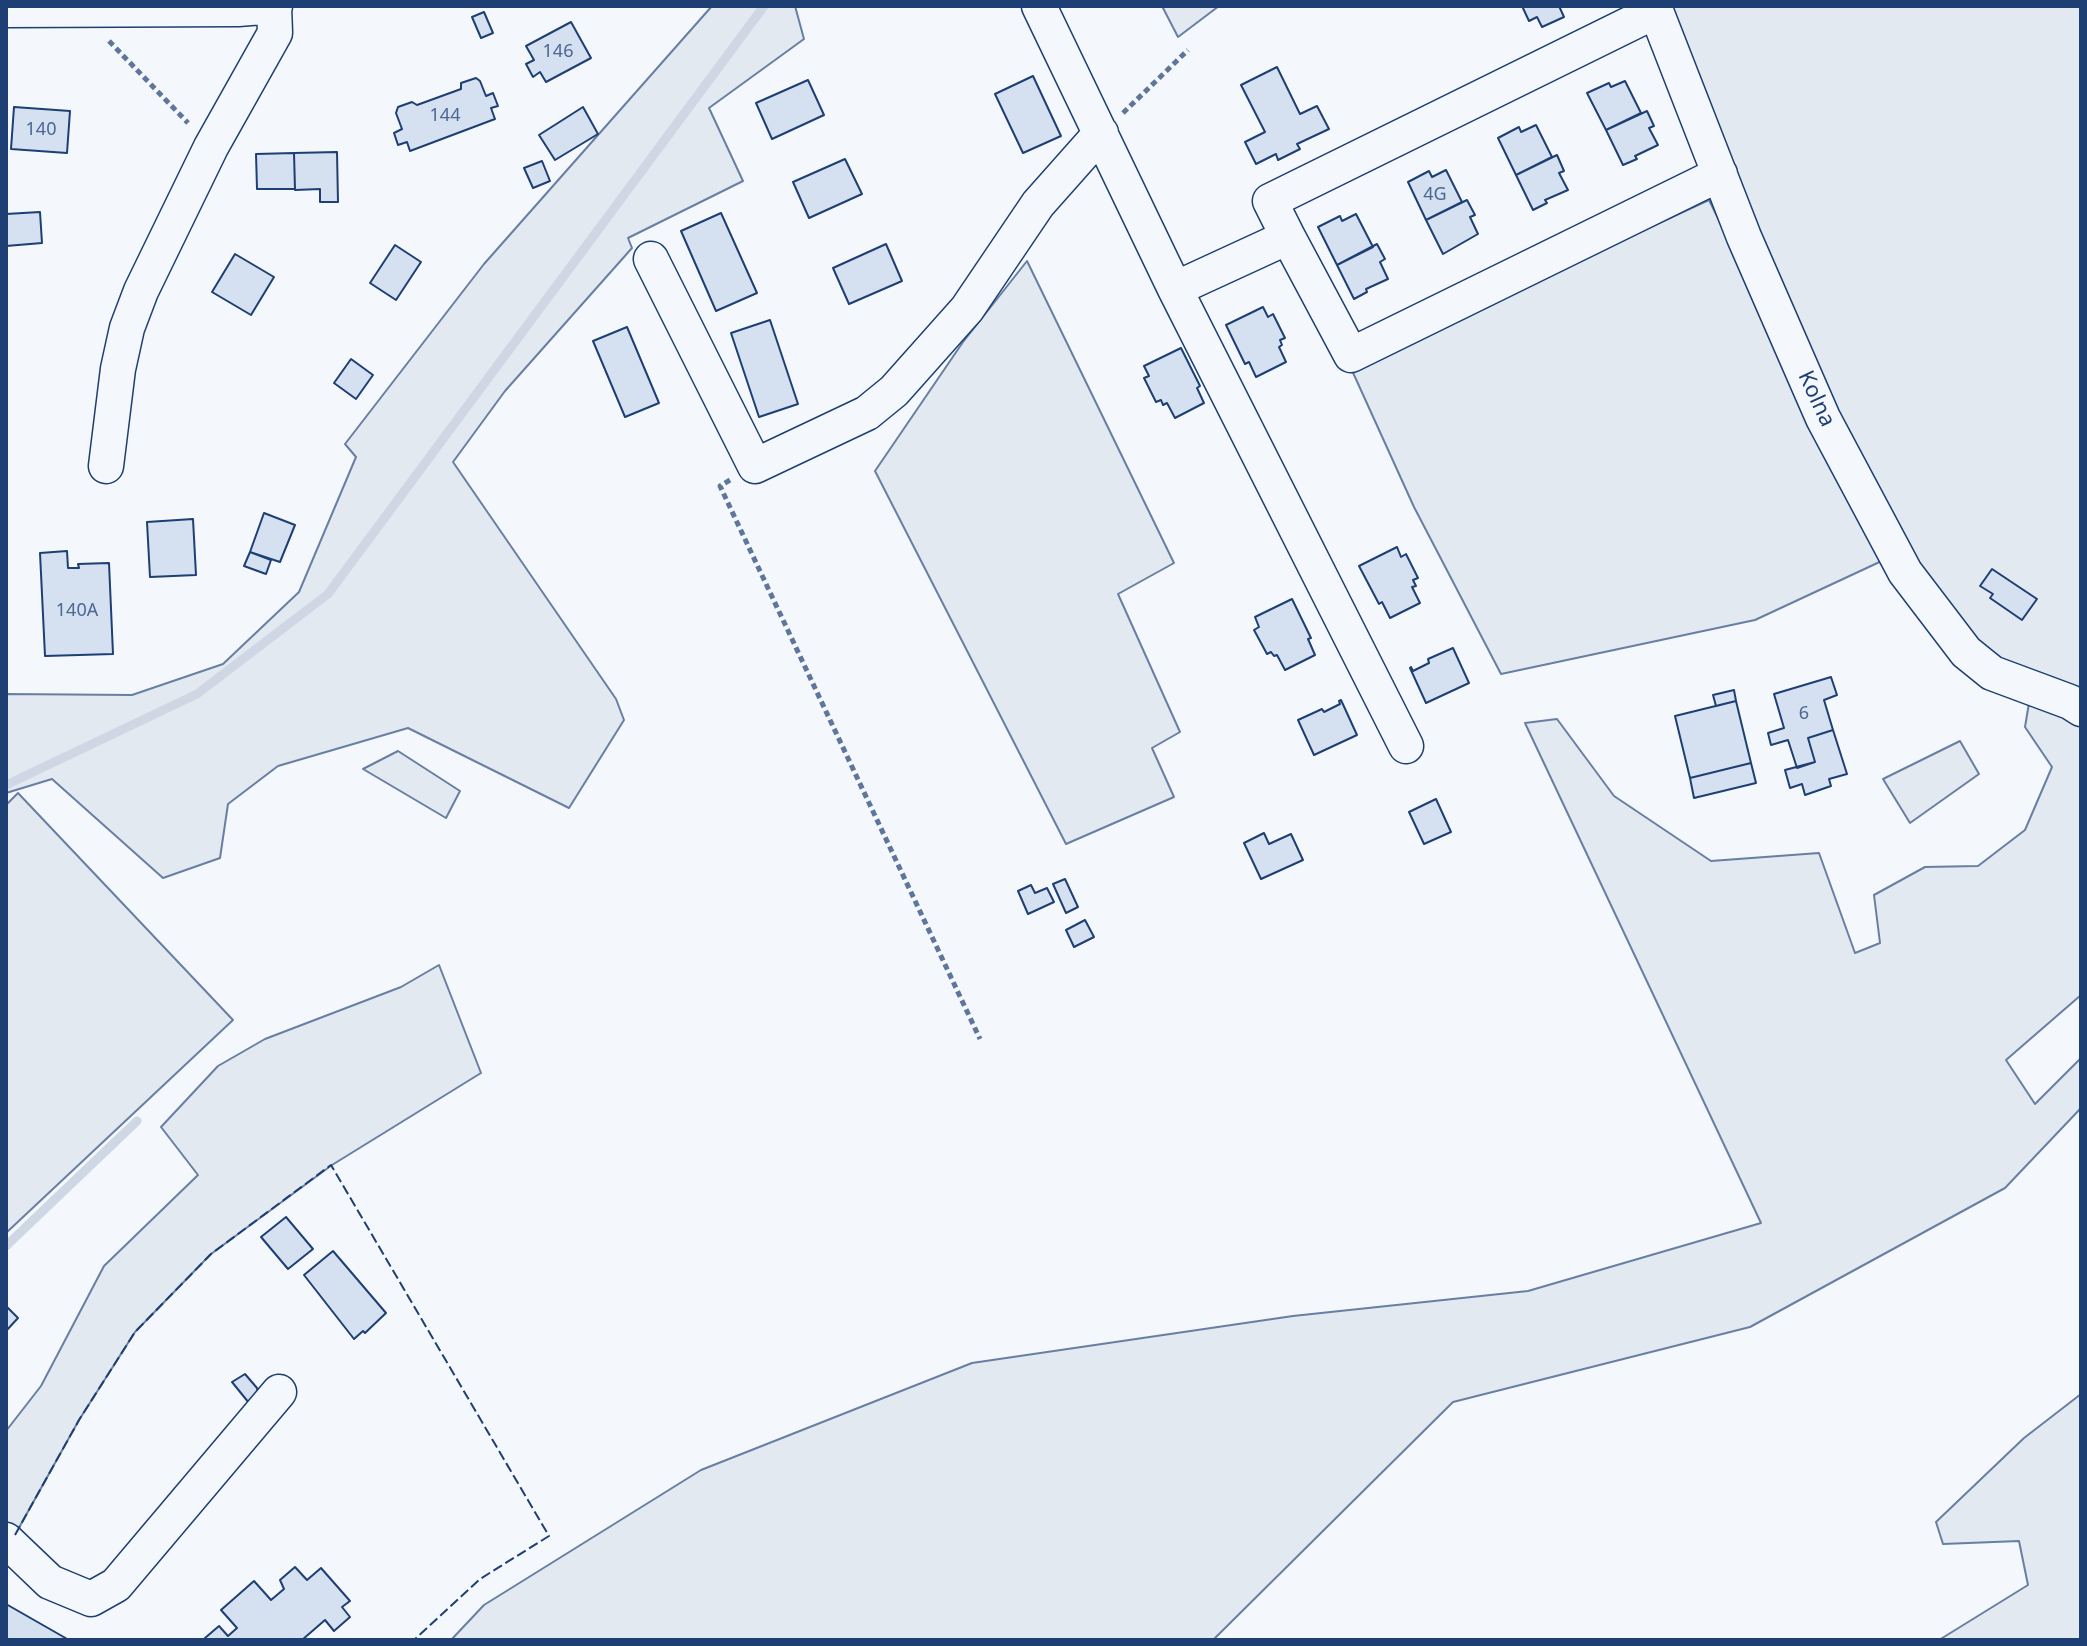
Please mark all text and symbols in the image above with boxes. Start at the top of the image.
house number: 146 [543,41,573,63]
house number: 144 [430,105,460,127]
house number: 140 [26,119,56,141]
house number: 4G [1423,184,1447,206]
street label: Kolna [1792,367,1840,431]
house number: 140A [56,600,98,622]
house number: 6 [1799,703,1809,725]

